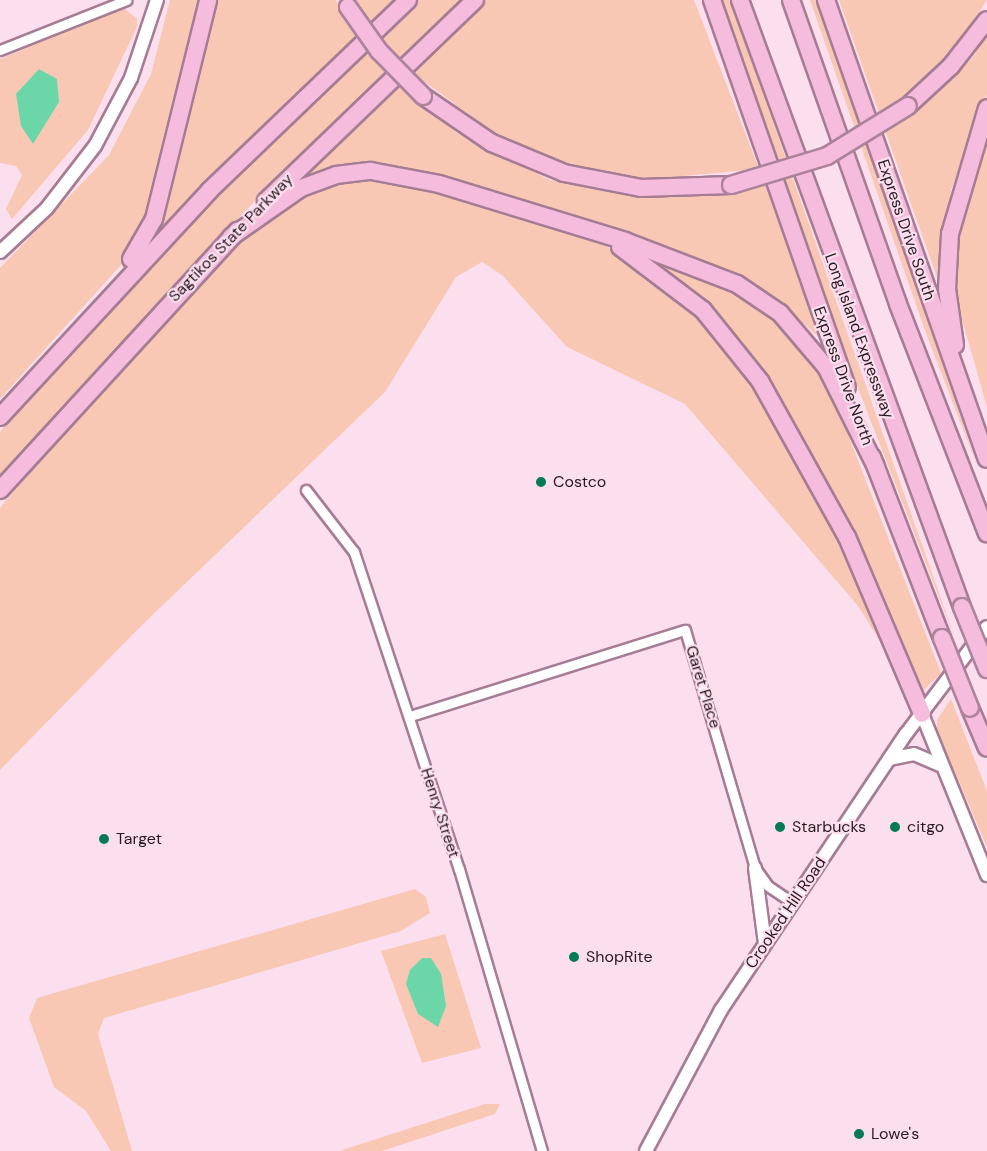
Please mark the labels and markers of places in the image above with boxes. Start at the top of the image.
place label: Costco [553,472,606,492]
marker: Costco [534,475,548,489]
place label: Starbucks [792,817,866,837]
place label: citgo [907,817,944,837]
marker: Starbucks [773,820,787,834]
marker: citgo [888,820,902,834]
place label: Target [116,829,162,849]
marker: Target [97,832,111,846]
place label: ShopRite [586,947,652,967]
marker: ShopRite [567,950,581,964]
place label: Lowe's [871,1124,919,1144]
marker: Lowe's [852,1127,866,1141]

